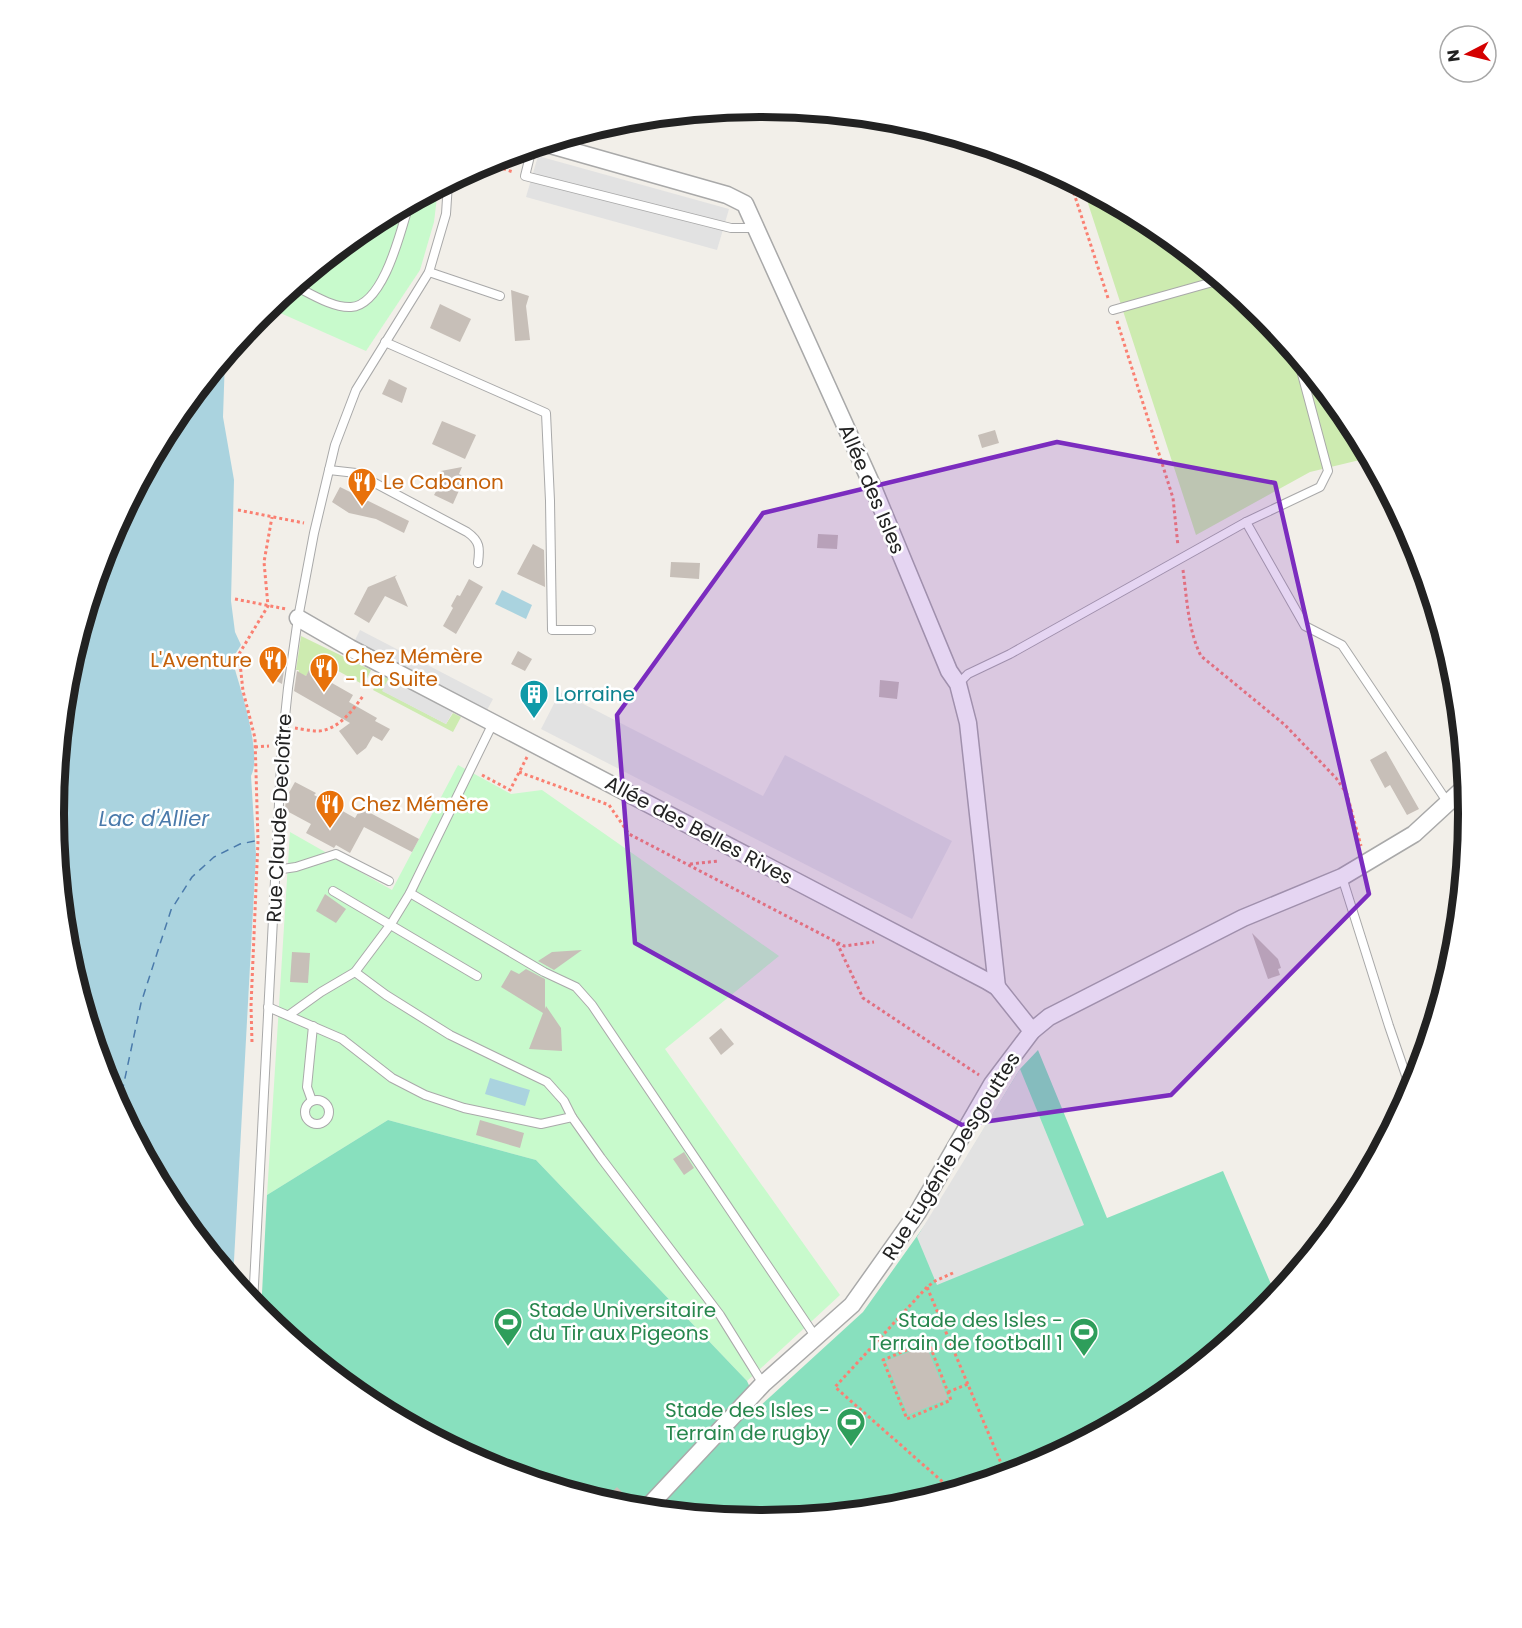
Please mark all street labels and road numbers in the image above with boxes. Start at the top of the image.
street label: Allée des Isles [832,420,912,558]
street label: Rue Claude Decloître [260,713,298,923]
street label: Allée des Belles Rives [600,769,798,891]
street label: Rue Eugénie Desgouttes [875,1047,1027,1265]

